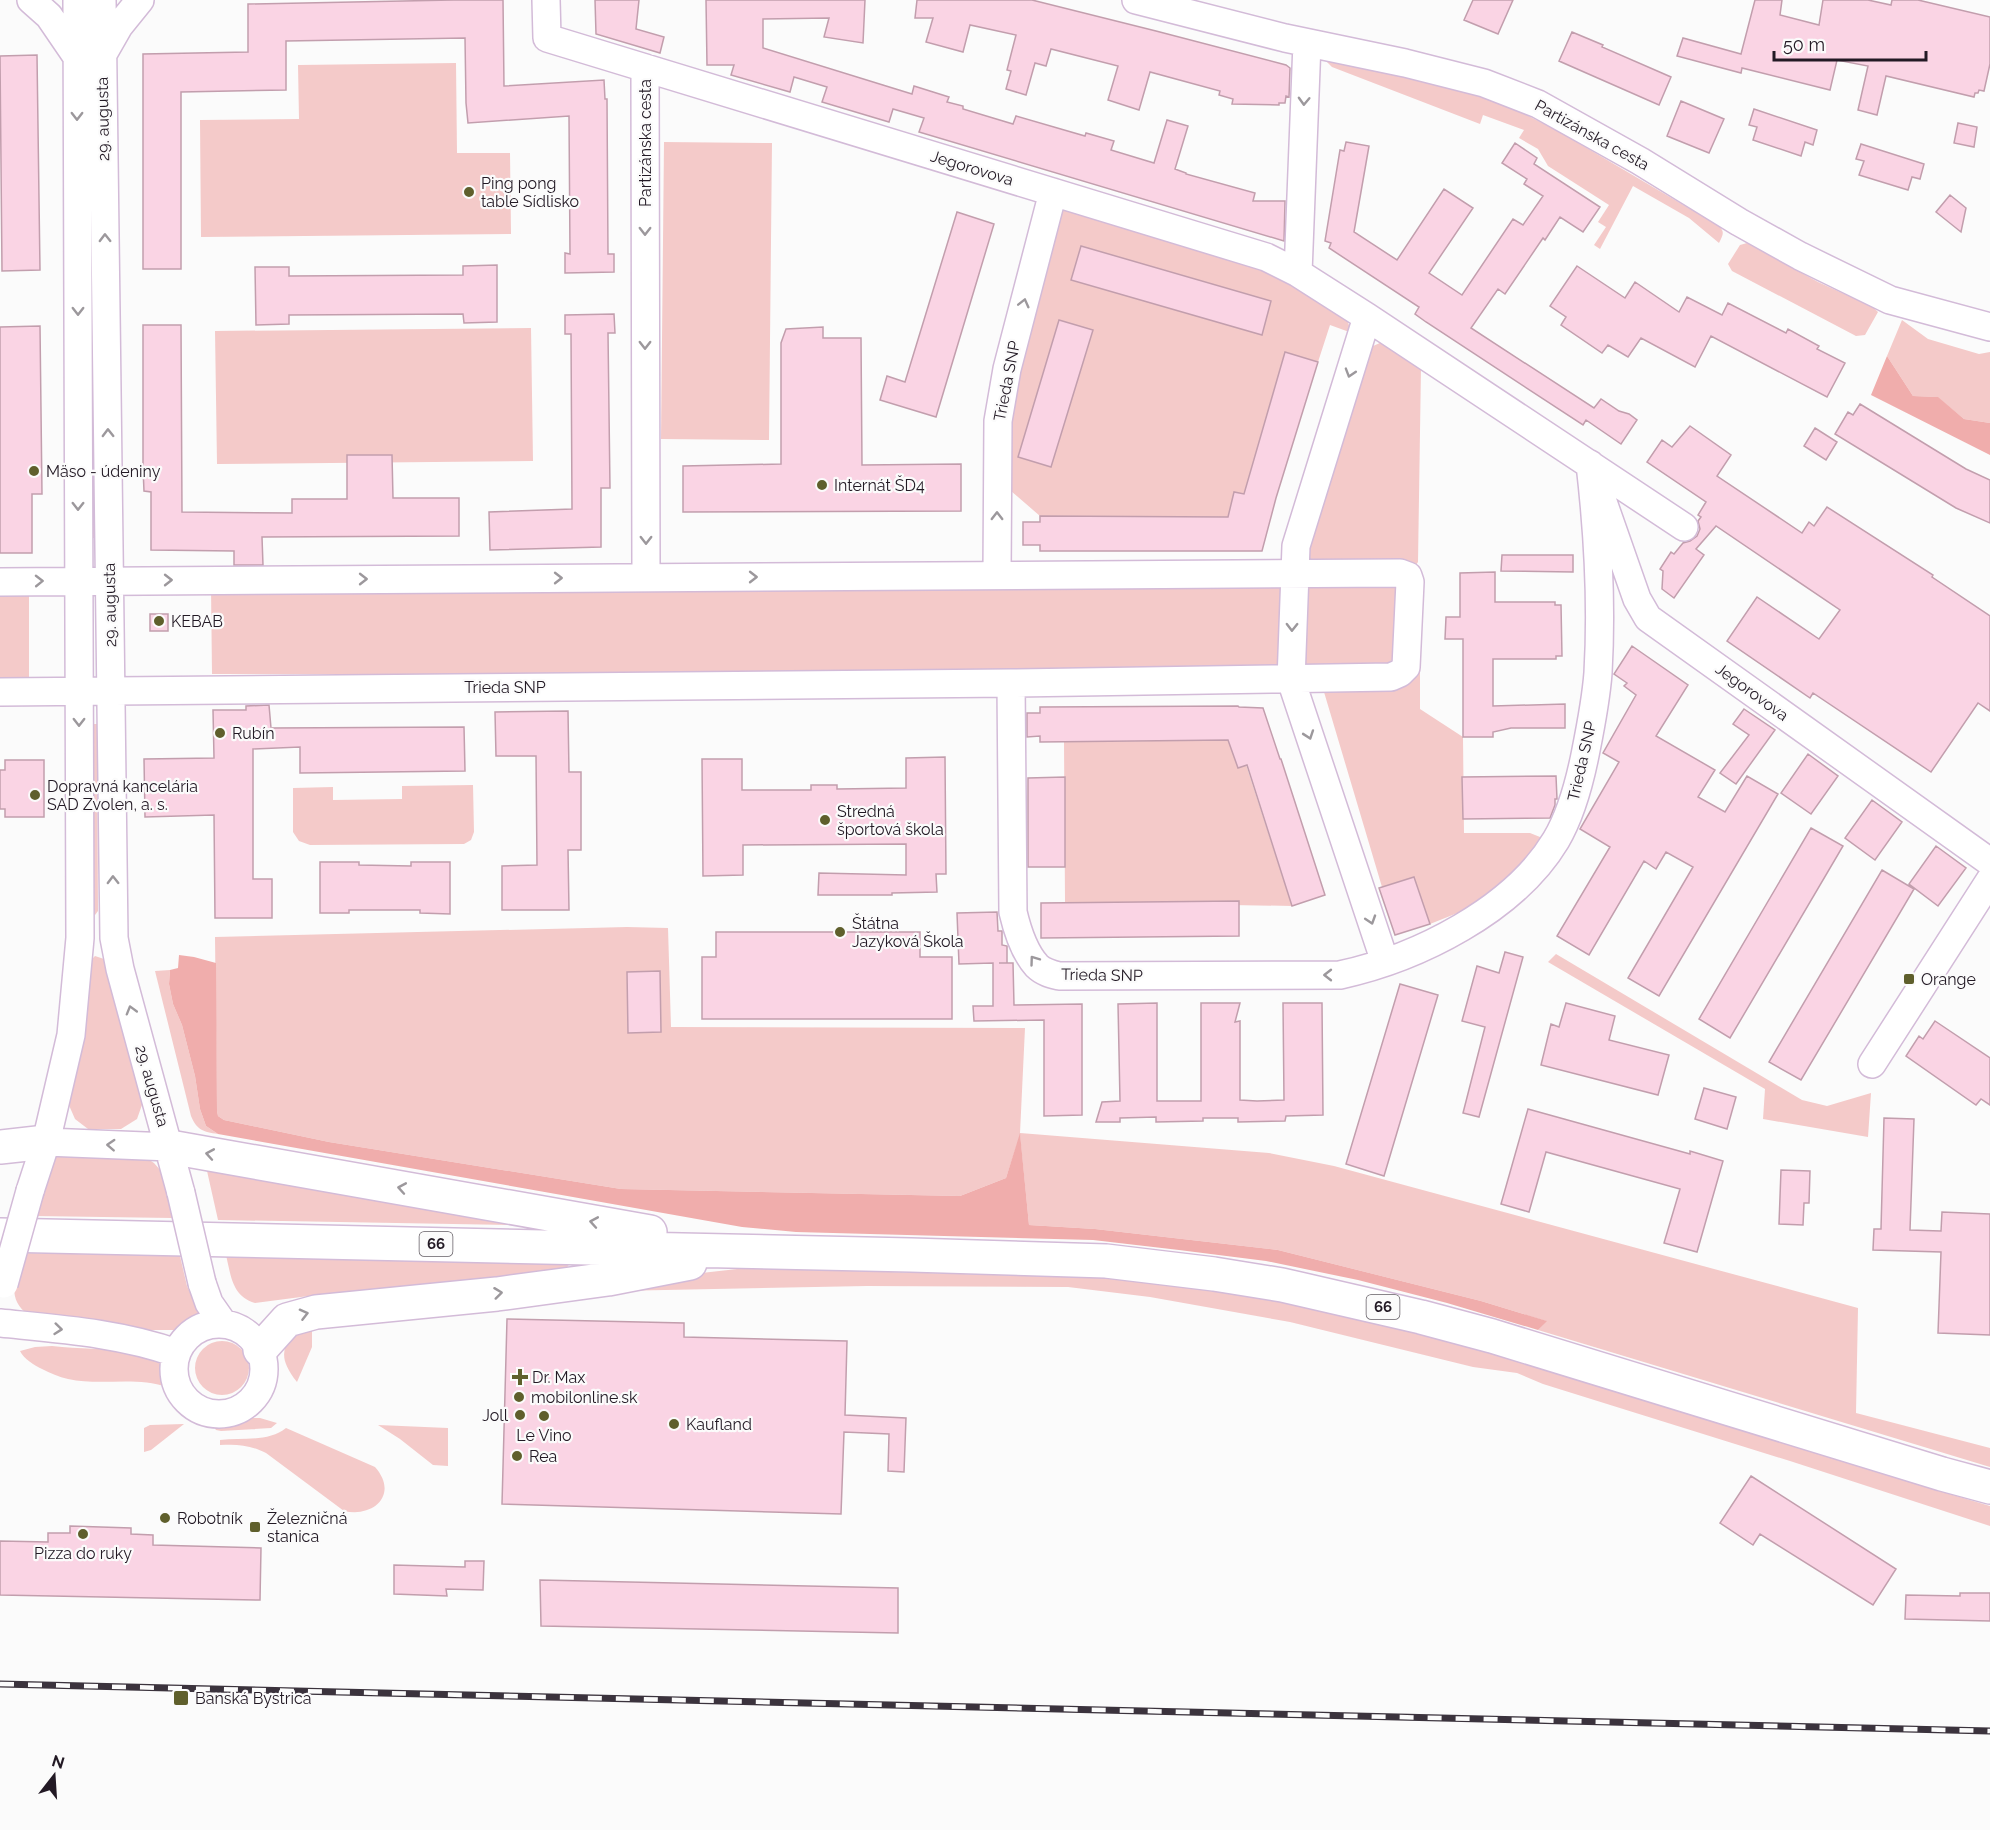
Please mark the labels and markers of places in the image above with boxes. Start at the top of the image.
place label: Ping pong table Sídlisko [481,174,579,211]
marker: Ping pong table Sídlisko [462,185,476,199]
place label: Mäso - údeniny [46,462,161,481]
marker: Mäso - údeniny [27,464,41,478]
place label: Internát ŠD4 [834,475,925,495]
marker: Internát ŠD4 [815,478,829,492]
place label: KEBAB [171,612,223,631]
marker: KEBAB [152,614,166,628]
place label: Rubín [232,724,275,743]
marker: Rubín [213,726,227,740]
place label: Dopravná kancelária SAD Zvolen, a. s. [47,777,198,814]
marker: Dopravná kancelária SAD Zvolen, a. s. [28,788,42,802]
place label: Stredná športová škola [837,802,944,839]
marker: Stredná športová škola [818,813,832,827]
place label: Štátna Jazyková Škola [852,913,964,951]
marker: Štátna Jazyková Škola [833,925,847,939]
place label: Orange [1921,970,1976,989]
marker: Orange [1902,972,1916,986]
place label: Dr. Max [532,1368,585,1387]
marker: Dr. Max [513,1370,527,1384]
place label: mobilonline.sk [531,1388,638,1407]
marker: mobilonline.sk [512,1390,526,1404]
place label: Joll [482,1406,509,1425]
marker: Joll [513,1408,527,1422]
marker: Le Vino [537,1409,551,1423]
place label: Kaufland [686,1415,752,1434]
marker: Kaufland [667,1417,681,1431]
place label: Le Vino [516,1426,572,1445]
place label: Rea [529,1447,557,1466]
marker: Rea [510,1449,524,1463]
place label: Železničná stanica [267,1508,347,1546]
place label: Robotník [177,1509,243,1528]
marker: Robotník [158,1511,172,1525]
marker: Železničná stanica [248,1520,262,1534]
marker: Pizza do ruky [76,1527,90,1541]
place label: Pizza do ruky [34,1544,132,1563]
marker: Banská Bystrica [172,1689,190,1707]
place label: Banská Bystrica [195,1689,311,1708]

